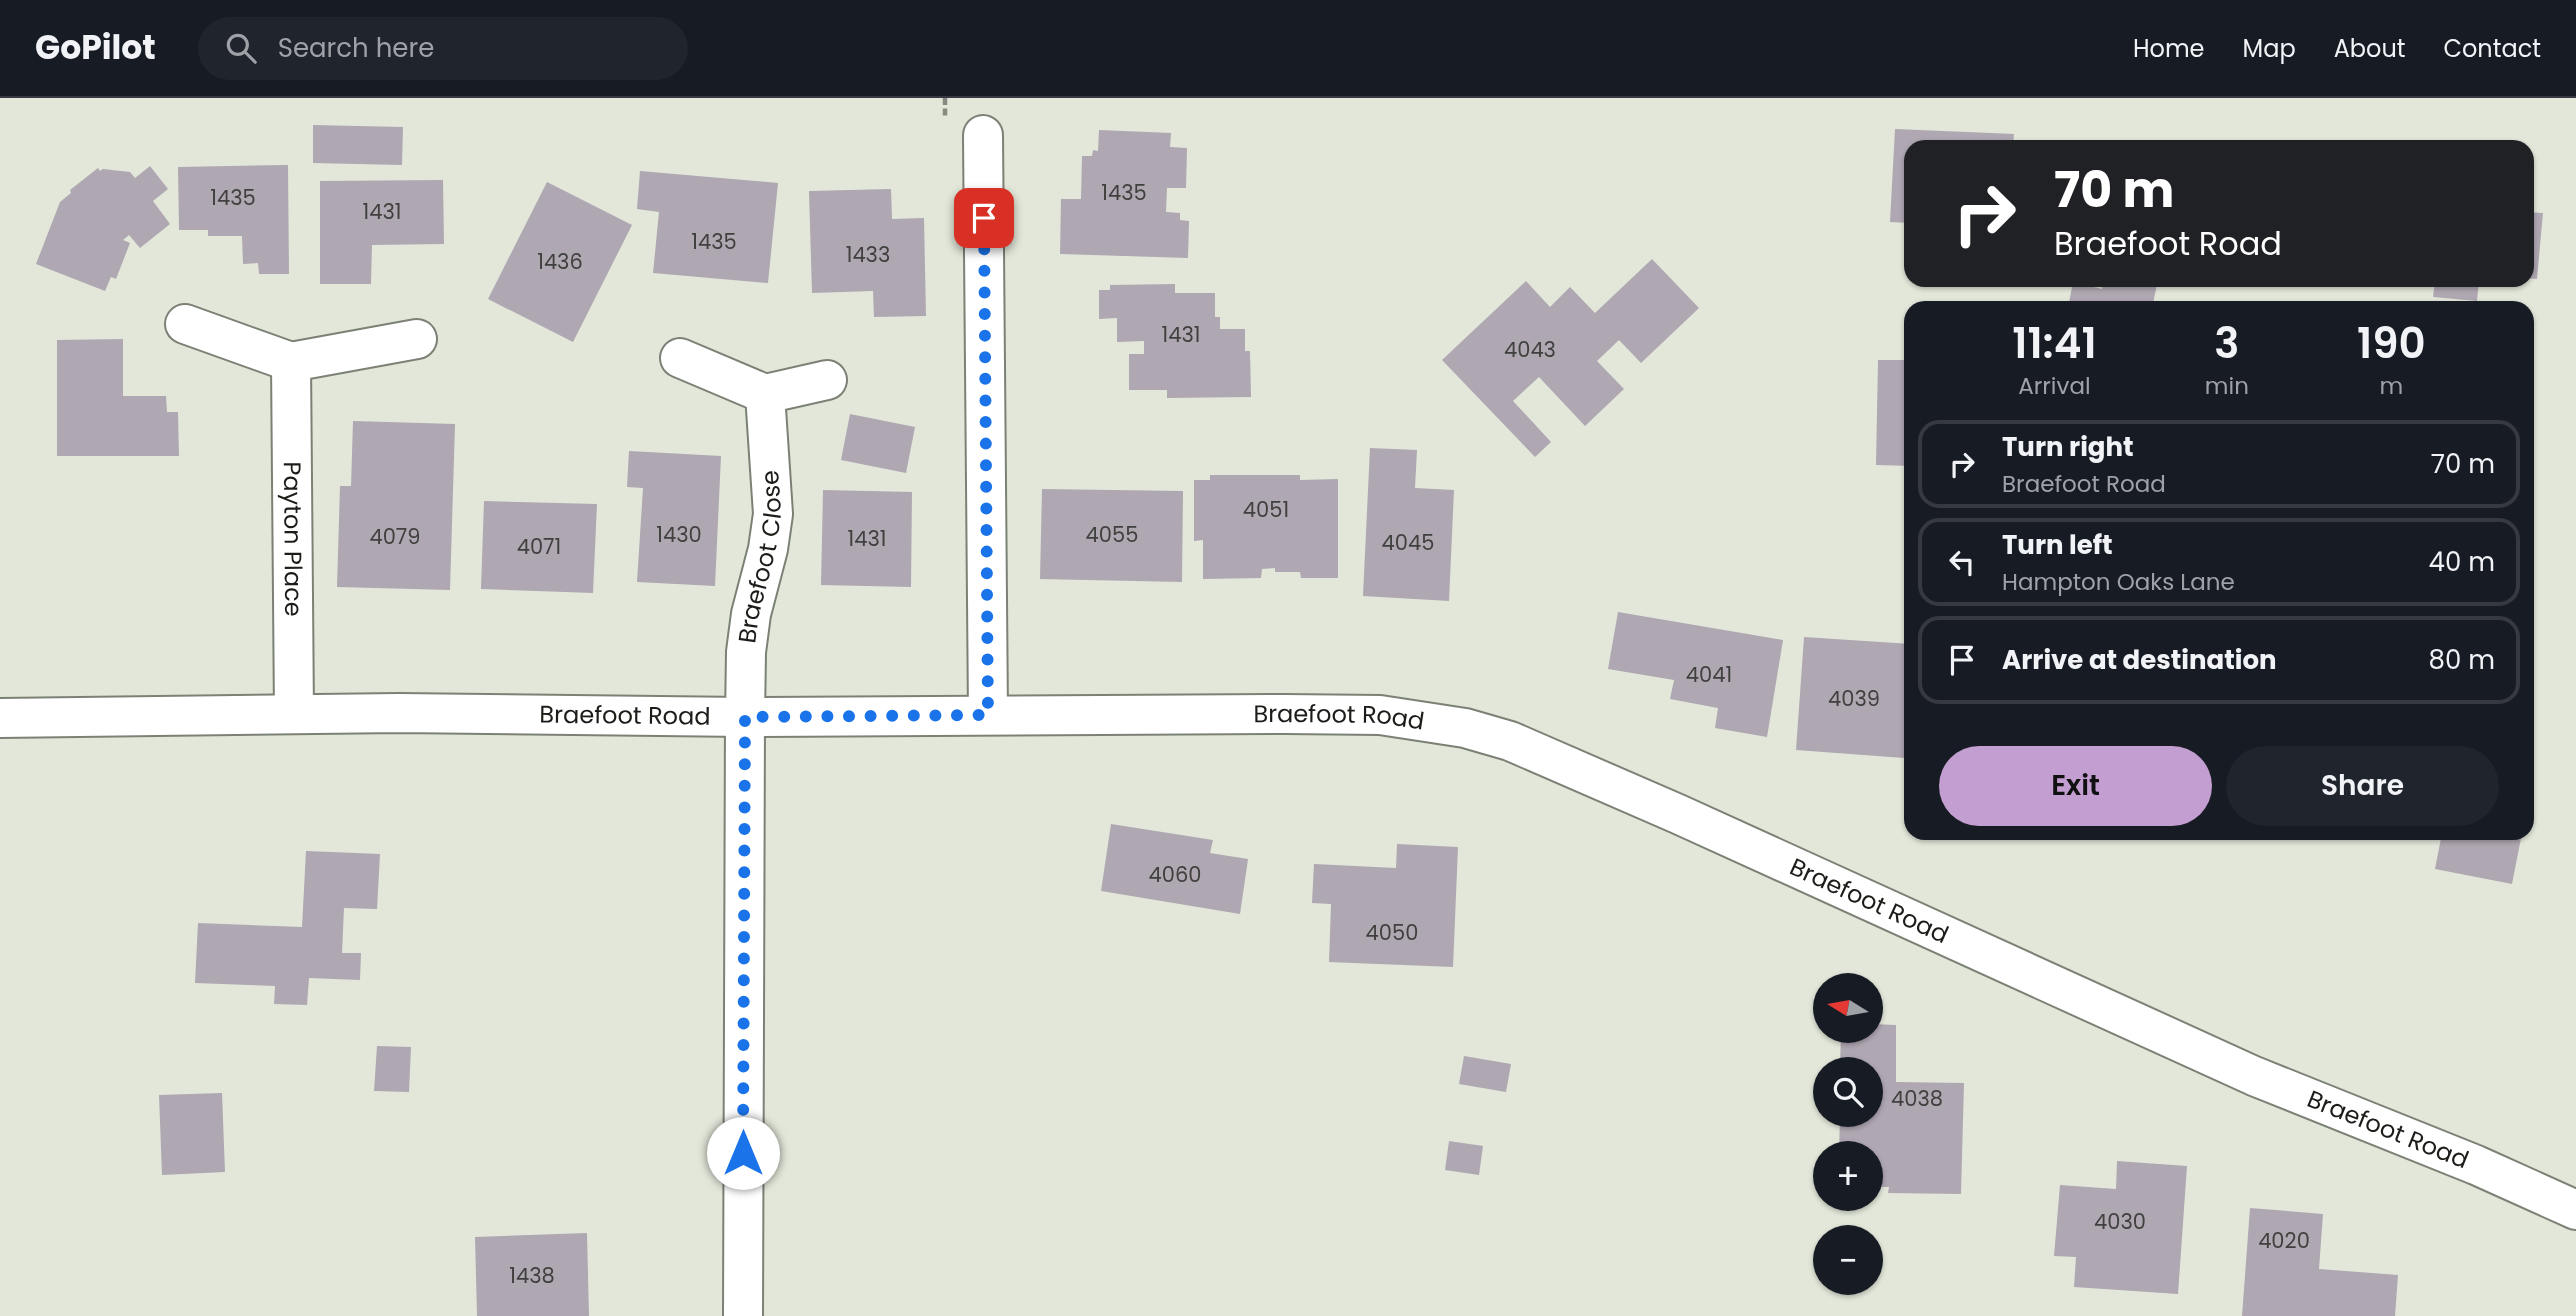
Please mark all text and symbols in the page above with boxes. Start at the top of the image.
search box [198,17,688,80]
text: GoPilot [35,24,156,71]
icon: search [222,29,260,67]
text: Search here [278,30,434,66]
text: Home [2133,32,2205,65]
text: Map [2243,32,2296,65]
text: About [2334,32,2405,65]
text: Contact [2443,32,2541,65]
text: 70 m [2054,156,2174,224]
icon: right [1939,168,2030,259]
house number: 1435 [1101,178,1147,207]
house number: 1435 [210,183,256,212]
pin [954,188,1014,248]
house number: 1431 [362,197,402,226]
icon: arrive [965,199,1003,237]
text: Braefoot Road [2054,221,2282,266]
house number: 1435 [691,227,737,256]
house number: 1433 [846,240,890,269]
house number: 1436 [537,247,583,276]
text: 11:41 [2012,314,2097,373]
text: 3 [2214,314,2239,373]
text: 190 [2357,314,2426,373]
house number: 1431 [1161,320,1201,349]
house number: 4043 [1504,335,1556,364]
text: Arrival [2018,370,2091,402]
text: min [2205,370,2249,402]
text: m [2380,370,2403,402]
text: Turn right [2002,429,2134,465]
icon: right [1943,445,1981,483]
text: 70 m [2431,446,2495,482]
street label: Payton Place [276,461,310,617]
text: Braefoot Road [2002,468,2166,500]
street label: Braefoot Close [730,469,789,645]
house number: 4051 [1243,495,1289,524]
house number: 1430 [656,520,702,549]
house number: 4055 [1086,520,1138,549]
house number: 4079 [369,522,421,551]
house number: 1431 [847,524,887,553]
text: Turn left [2002,527,2113,563]
house number: 4045 [1382,528,1434,557]
house number: 4071 [517,532,561,561]
icon: left [1943,543,1981,581]
text: 40 m [2429,544,2495,580]
text: Hampton Oaks Lane [2002,566,2235,598]
icon: arrive [1943,641,1981,679]
text: Arrive at destination [2002,642,2277,678]
text: 80 m [2429,642,2495,678]
house number: 4041 [1686,660,1732,689]
house number: 4039 [1828,684,1880,713]
street label: Braefoot Road [1253,697,1427,738]
street label: Braefoot Road [539,698,711,733]
button: Exit [1939,746,2212,826]
button: Share [2226,746,2499,826]
street label: Braefoot Road [1785,850,1954,951]
house number: 4060 [1149,860,1201,889]
house number: 4050 [1366,918,1418,947]
north arrow [1813,973,1883,1043]
map controls [1813,973,1883,1295]
button: search [1813,1057,1883,1127]
street label: Braefoot Road [2302,1082,2474,1176]
house number: 4038 [1891,1084,1943,1113]
position arrow [706,1116,780,1190]
button: + [1813,1141,1883,1211]
house number: 4030 [2094,1207,2146,1236]
button: − [1813,1225,1883,1295]
house number: 4020 [2258,1226,2310,1255]
house number: 1438 [509,1261,555,1290]

